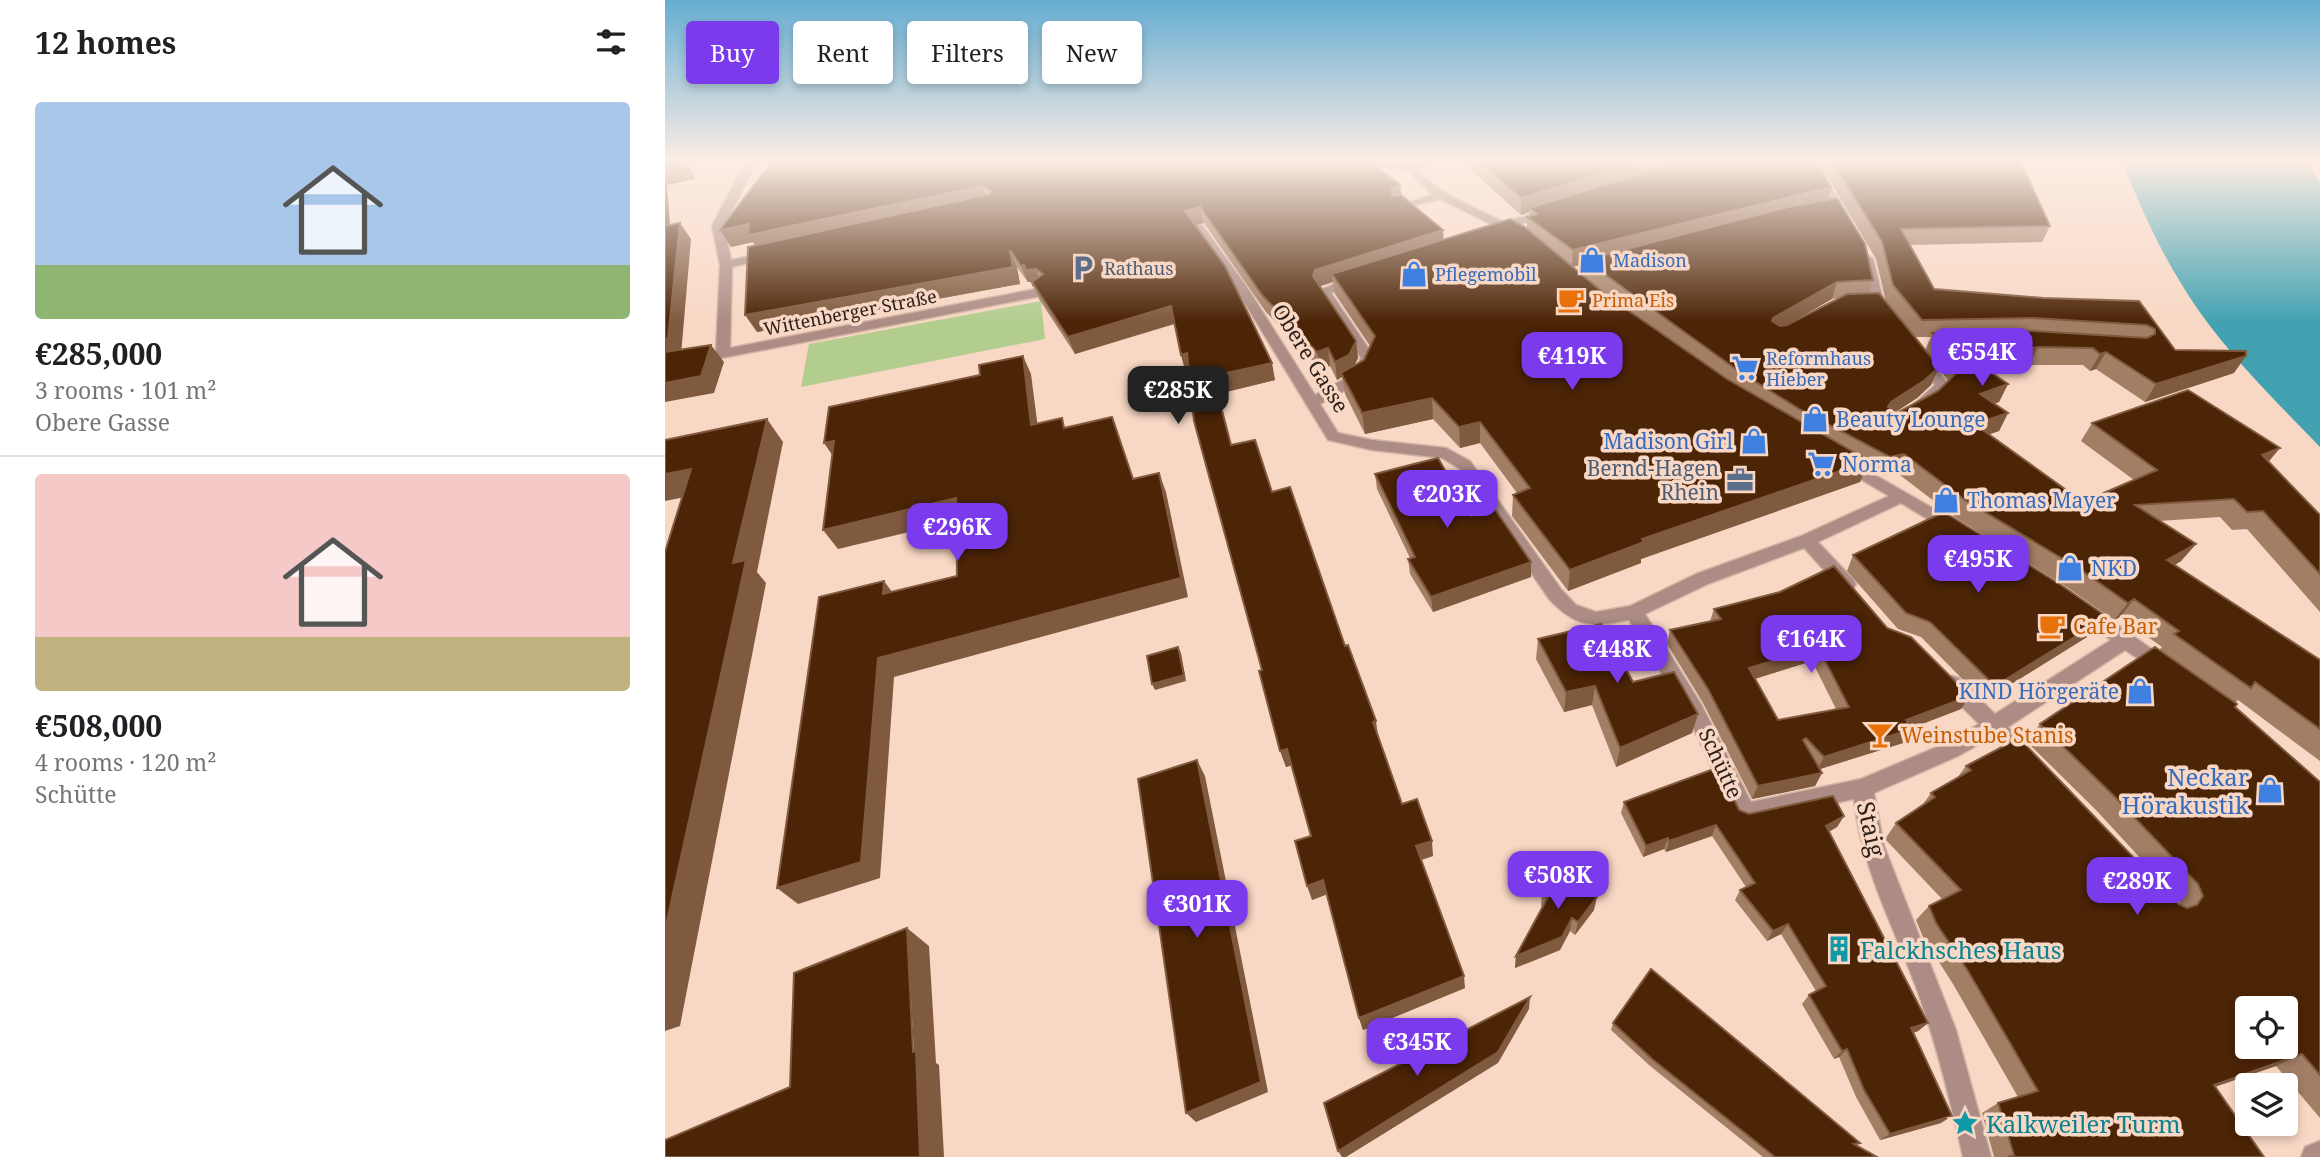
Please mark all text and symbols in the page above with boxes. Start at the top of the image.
chip: Buy [686,21,779,84]
chip: Rent [793,21,893,84]
chip: Filters [907,21,1028,84]
chip: New [1042,21,1142,84]
text: 12 homes [35,22,176,63]
icon: filters [592,23,630,61]
icon: home [270,147,396,273]
shop icon: Madison [1577,245,1607,275]
place label: Madison [1613,248,1687,272]
parking icon: Rathaus [1068,253,1098,283]
place label: Rathaus [1104,256,1173,280]
shop icon: Pflegemobil [1399,259,1429,289]
place label: Pflegemobil [1435,262,1537,286]
street label: Wittenberger Straße [761,283,939,341]
cafe icon: Prima Eis [1556,285,1586,315]
place label: Prima Eis [1592,288,1674,312]
street label: Obere Gasse [1266,298,1356,418]
pin: €554K [1933,328,2031,388]
pin: €419K [1523,332,1621,392]
text: €285,000 [35,333,162,374]
text: €554K [1948,335,2016,367]
text: €419K [1538,339,1606,371]
place label: Reformhaus Hieber [1766,346,1871,391]
supermarket icon: Reformhaus Hieber [1730,353,1760,383]
pin: €285K [1129,366,1227,426]
text: €285K [1144,373,1212,405]
text: 3 rooms · 101 m² [35,374,217,406]
shop icon: Beauty Lounge [1800,404,1830,434]
place label: Beauty Lounge [1836,405,1985,433]
text: Obere Gasse [35,406,170,438]
shop icon: Madison Girl [1739,426,1769,456]
place label: Madison Girl [1603,427,1733,455]
supermarket icon: Norma [1806,449,1836,479]
place label: Norma [1842,450,1912,478]
place label: Bernd-Hagen Rhein [1587,454,1719,506]
office icon: Bernd-Hagen Rhein [1725,465,1755,495]
pin: €203K [1398,470,1496,530]
text: €203K [1413,477,1481,509]
shop icon: Thomas Mayer [1931,485,1961,515]
place label: Thomas Mayer [1967,486,2116,514]
pin: €296K [908,504,1006,563]
text: €296K [923,510,991,542]
icon: home [270,519,396,645]
pin: €495K [1929,536,2027,595]
text: €495K [1944,542,2012,574]
shop icon: NKD [2055,553,2085,583]
place label: NKD [2091,554,2137,582]
cafe icon: Cafe Bar [2037,611,2067,641]
place label: Cafe Bar [2073,612,2158,640]
pin: €164K [1762,616,1860,675]
text: €164K [1777,622,1845,654]
pin: €448K [1568,626,1666,685]
text: €448K [1583,632,1651,664]
shop icon: KIND Hörgeräte [2125,676,2155,706]
place label: KIND Hörgeräte [1959,677,2119,705]
text: €508,000 [35,705,162,746]
bar icon: Weinstube Stanis [1865,720,1895,750]
place label: Weinstube Stanis [1901,721,2073,749]
street label: Schütte [1693,723,1749,803]
text: 4 rooms · 120 m² [35,746,217,778]
place label: Neckar Hörakustik [2122,760,2250,821]
shop icon: Neckar Hörakustik [2255,775,2285,805]
text: Schütte [35,778,117,810]
street label: Staig [1850,798,1894,860]
pin: €508K [1509,852,1607,911]
text: €508K [1524,858,1592,890]
pin: €289K [2088,858,2186,917]
text: €289K [2103,864,2171,896]
pin: €301K [1148,880,1246,940]
text: €301K [1163,887,1231,919]
place label: Falckhsches Haus [1860,933,2062,966]
building icon: Falckhsches Haus [1824,934,1854,964]
map controls [2235,996,2298,1136]
button: locate [2235,996,2298,1059]
pin: €345K [1368,1018,1466,1078]
text: €345K [1383,1025,1451,1057]
button: layers [2235,1073,2298,1136]
place label: Kalkweiler Turm [1986,1107,2181,1140]
place icon: Kalkweiler Turm [1950,1108,1980,1138]

